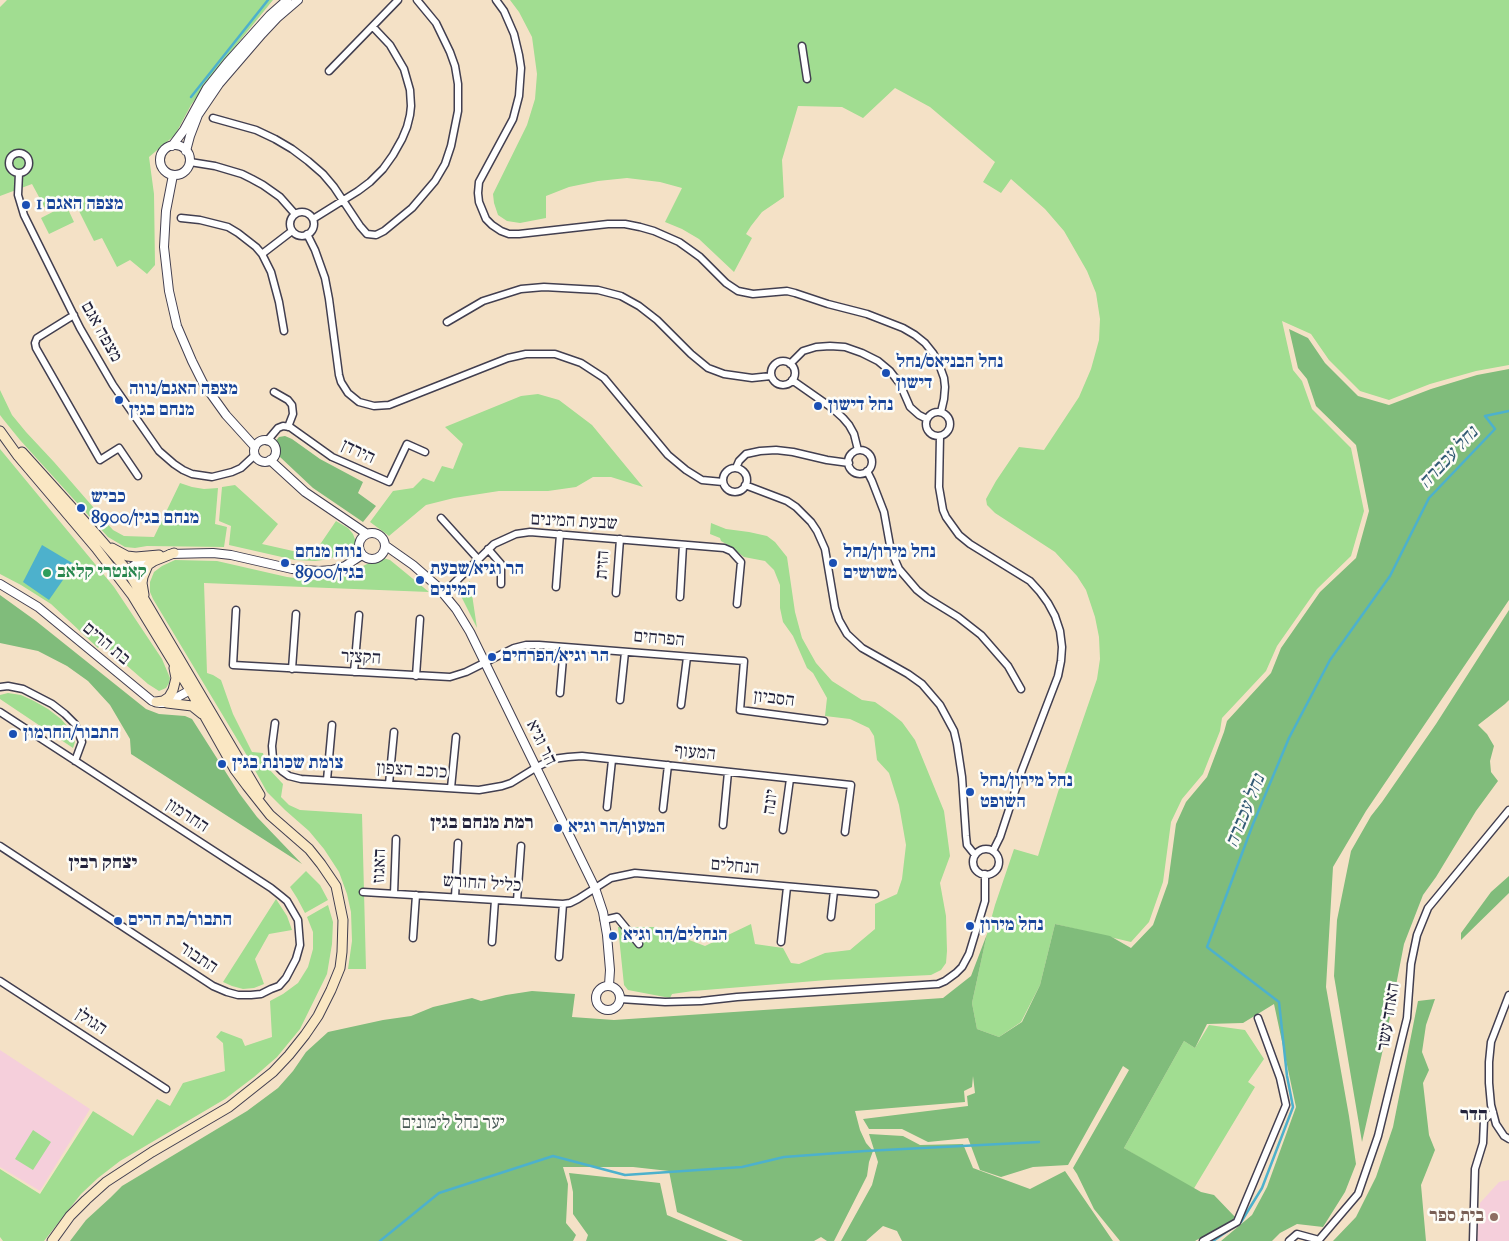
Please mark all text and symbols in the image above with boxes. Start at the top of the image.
place label: מצפה האגם 1 [36,194,123,216]
marker: מצפה האגם 1 [20,199,32,211]
street label: מצפה אגם [76,298,126,366]
place label: נחל הבניאס/נחל דישון [896,352,1003,394]
marker: נחל הבניאס/נחל דישון [880,367,892,379]
place label: מצפה האגם/נווה מנחם בגין [129,379,238,422]
marker: מצפה האגם/נווה מנחם בגין [113,394,125,406]
place label: נחל דישון [828,395,893,417]
marker: נחל דישון [812,400,824,412]
water label: נחל עכברה [1415,422,1483,494]
street label: הירדן [338,435,378,469]
place label: כביש 8900/מנחם בגין [91,487,199,530]
marker: כביש 8900/מנחם בגין [75,502,87,514]
street label: שבעת המינים [530,509,618,535]
place label: נווה מנחם בגין/8900 [295,542,364,584]
place label: נחל מירון/נחל משושים [843,542,936,584]
street label: הזית [591,550,615,580]
marker: נווה מנחם בגין/8900 [279,557,291,569]
marker: נחל מירון/נחל משושים [827,557,839,569]
place label: הר וגיא/שבעת המינים [430,559,524,602]
place label: קאנטרי קלאב [57,562,147,584]
marker: קאנטרי קלאב [41,567,53,579]
marker: הר וגיא/שבעת המינים [414,574,426,586]
street label: בת הרים [78,618,134,670]
street label: הפרחים [632,626,686,652]
street label: הקציר [340,646,382,670]
place label: הר וגיא/הפרחים [502,646,609,668]
marker: הר וגיא/הפרחים [486,651,498,663]
street label: הסביון [752,686,796,712]
street label: הר וגיא [521,717,561,769]
place label: התבור/החרמון [23,723,119,745]
marker: התבור/החרמון [7,728,19,740]
street label: המעוף [673,740,717,766]
place label: צומת שכונת בגין [232,753,343,775]
marker: צומת שכונת בגין [216,758,228,770]
street label: כוכב הצפון [376,758,448,784]
place label: נחל מירון/נחל השופט [980,771,1073,814]
water label: נחל עכברה [1221,771,1271,851]
marker: נחל מירון/נחל השופט [964,786,976,798]
street label: יונה [759,788,783,816]
street label: החרמון [162,794,212,838]
district label: רמת מנחם בגין [430,812,534,834]
place label: המעוף/הר וגיא [568,817,665,839]
marker: המעוף/הר וגיא [552,822,564,834]
street label: האגוז [369,848,391,884]
district label: יצחק רבין [69,852,137,874]
street label: הנחלים [710,854,760,880]
street label: כליל החורש [442,870,522,898]
place label: התבור/בת הרים [128,910,232,932]
marker: התבור/בת הרים [112,915,124,927]
place label: נחל מירון [980,915,1043,937]
marker: נחל מירון [964,920,976,932]
place label: הנחלים/הר וגיא [623,925,728,947]
marker: הנחלים/הר וגיא [607,930,619,942]
street label: התבור [175,938,221,978]
street label: האחד עשר [1373,981,1405,1053]
street label: הגולן [71,1004,111,1040]
district label: הדר [1460,1104,1488,1126]
park label: יער נחל לימונים [401,1113,505,1135]
place label: בית ספר [1429,1206,1484,1228]
marker: בית ספר [1488,1211,1500,1223]

